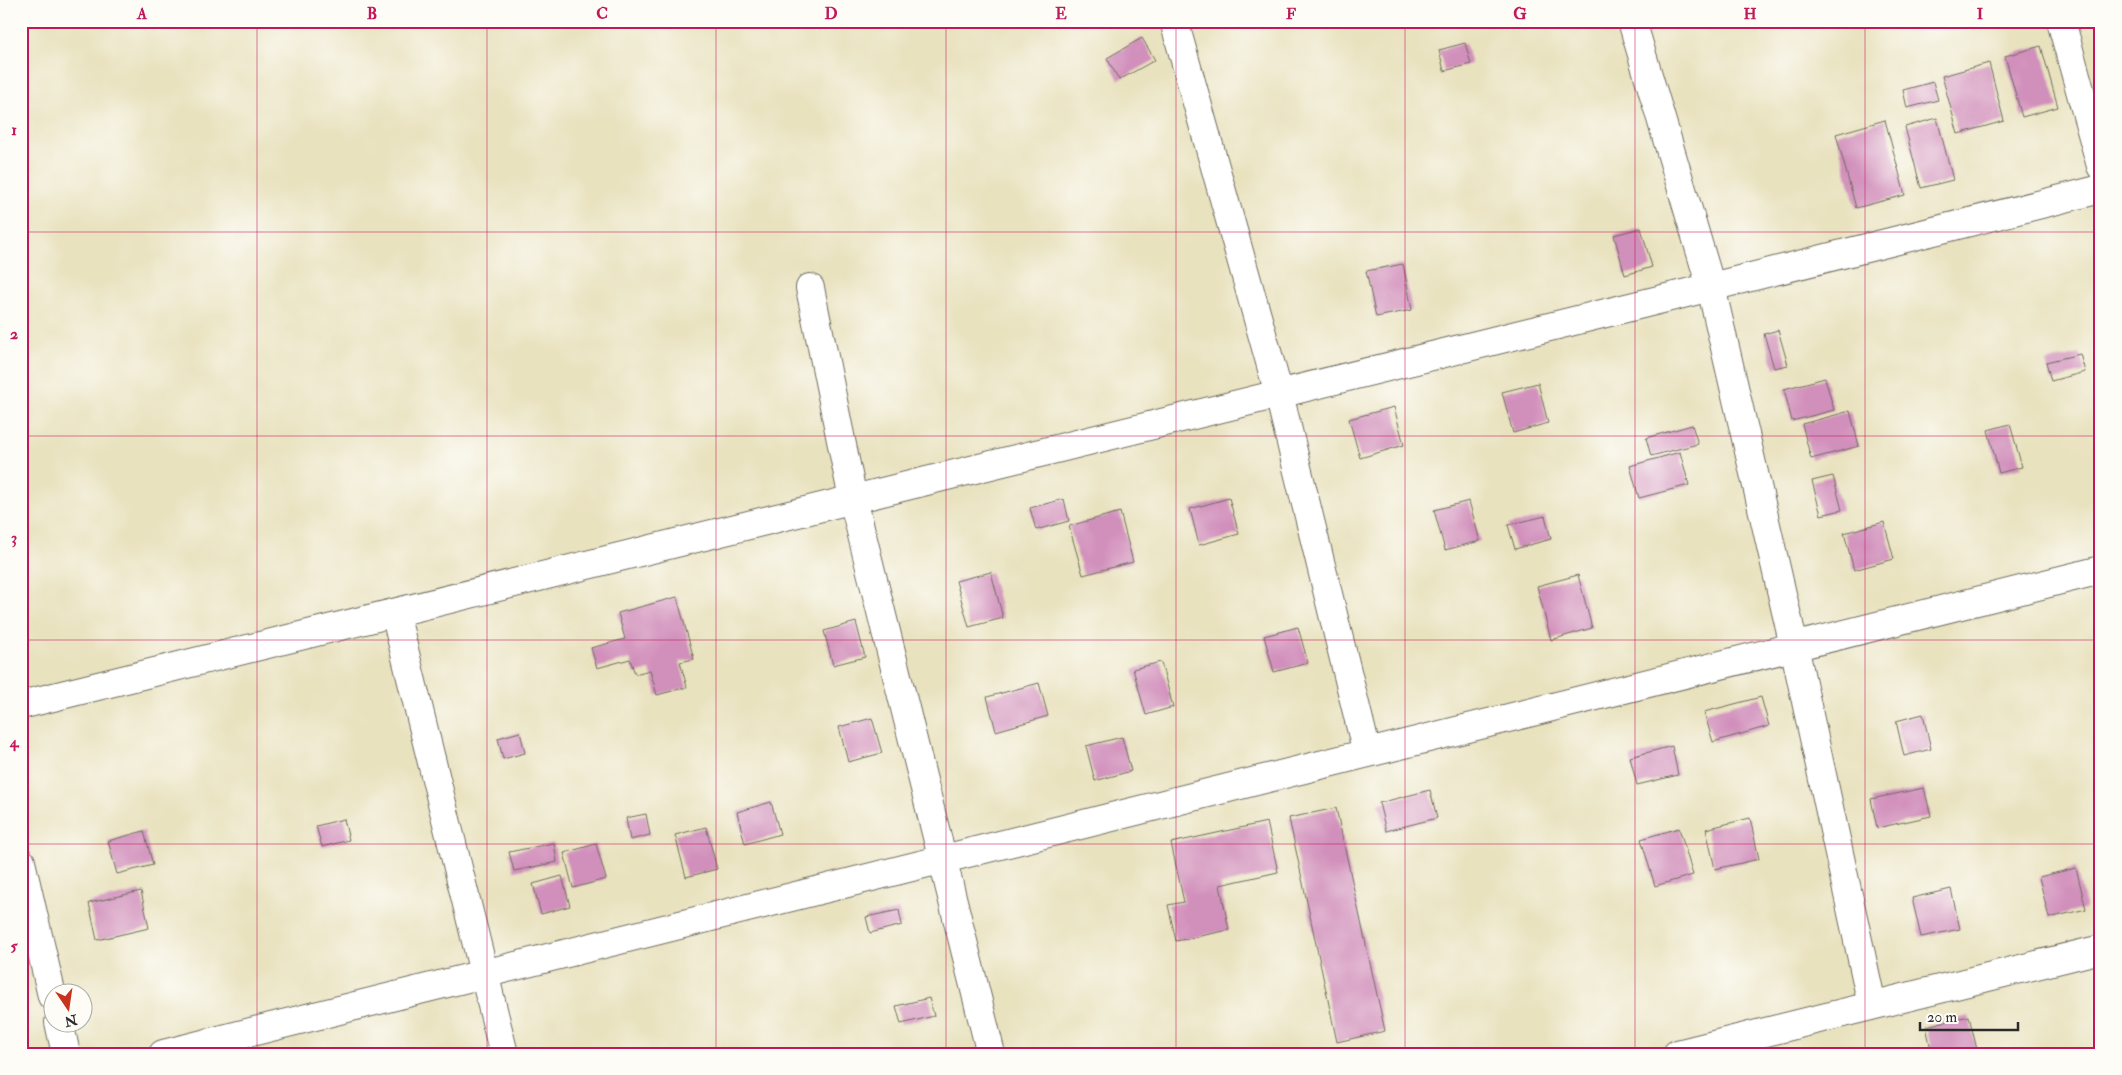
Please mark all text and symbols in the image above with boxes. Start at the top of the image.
text: A [136,4,148,24]
text: B [367,4,377,24]
text: C [596,4,608,24]
text: D [824,4,838,24]
text: E [1055,4,1067,24]
text: F [1286,4,1296,24]
text: G [1513,4,1527,24]
text: H [1743,4,1757,24]
text: I [1977,4,1984,24]
text: 1 [11,120,17,140]
text: 2 [10,324,18,344]
text: 3 [11,528,17,548]
text: 4 [9,732,20,752]
text: 5 [10,936,18,956]
north arrow [42,982,92,1032]
scale bar [1920,1000,2017,1032]
text: 20 m [1927,1008,1957,1027]
text: N [62,1010,80,1030]

